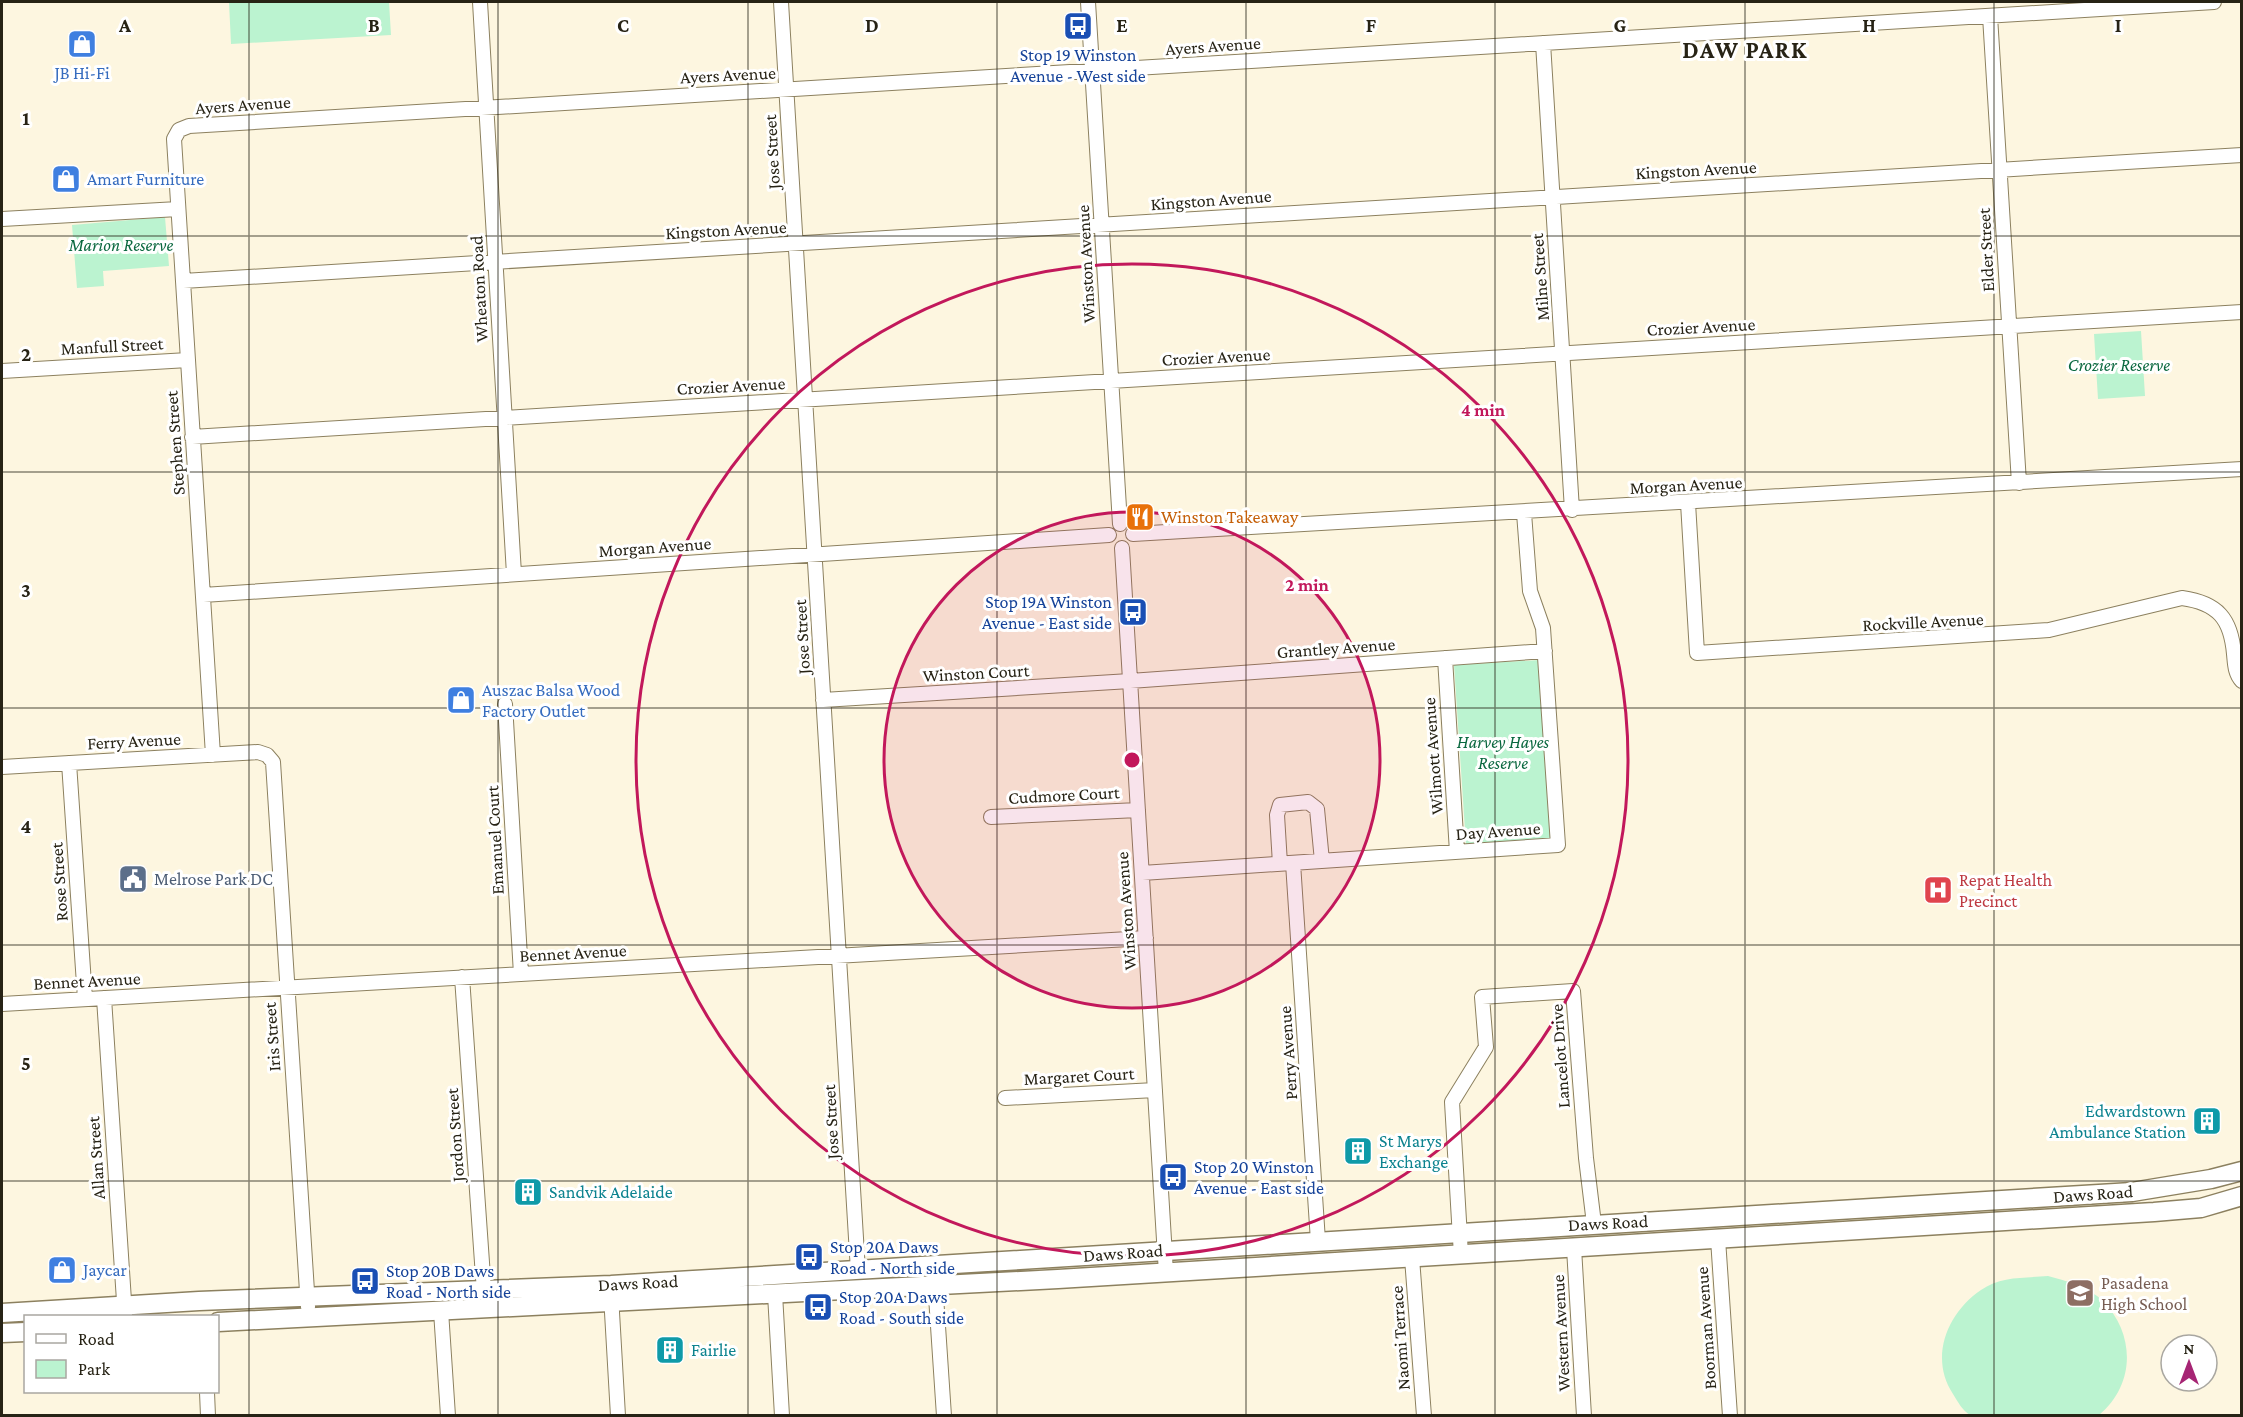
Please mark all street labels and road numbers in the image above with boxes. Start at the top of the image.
street label: Ayers Avenue [1165,33,1261,59]
street label: Ayers Avenue [680,63,776,87]
street label: Ayers Avenue [195,92,291,118]
street label: Jose Street [760,113,784,192]
street label: Kingston Avenue [1635,157,1757,183]
street label: Kingston Avenue [1150,186,1272,214]
street label: Winston Avenue [1073,204,1099,324]
street label: Elder Street [1974,207,1998,292]
street label: Kingston Avenue [665,217,787,243]
street label: Milne Street [1527,232,1553,321]
street label: Wheaton Road [466,235,492,343]
street label: Crozier Avenue [1646,314,1756,340]
street label: Manfull Street [60,333,165,359]
street label: Crozier Avenue [1161,344,1271,370]
street label: Crozier Avenue [676,373,786,399]
street label: Stephen Street [161,389,189,496]
street label: Morgan Avenue [1629,472,1743,498]
street label: Morgan Avenue [598,533,712,561]
street label: Jose Street [790,598,814,677]
street label: Rockville Avenue [1862,609,1984,635]
street label: Grantley Avenue [1276,634,1396,662]
street label: Winston Court [922,660,1031,686]
street label: Wilmott Avenue [1419,697,1447,815]
street label: Ferry Avenue [87,729,181,753]
street label: Cudmore Court [1008,782,1121,808]
street label: Emanuel Court [482,784,508,895]
street label: Day Avenue [1455,818,1541,844]
street label: Rose Street [46,841,72,922]
street label: Winston Avenue [1112,851,1140,971]
street label: Bennet Avenue [519,940,627,966]
street label: Bennet Avenue [33,968,141,994]
street label: Iris Street [260,1001,284,1072]
street label: Lancelot Drive [1546,1003,1574,1109]
street label: Perry Avenue [1275,1005,1301,1101]
street label: Margaret Court [1023,1063,1136,1089]
street label: Jose Street [819,1083,843,1162]
street label: Jordon Street [442,1086,468,1185]
street label: Allan Street [83,1115,109,1200]
street label: Daws Road [2052,1181,2134,1207]
street label: Daws Road [1567,1211,1649,1235]
street label: Daws Road [1082,1240,1164,1266]
street label: Boorman Avenue [1692,1266,1720,1390]
street label: Daws Road [597,1271,679,1295]
street label: Western Avenue [1548,1274,1574,1392]
street label: Naomi Terrace [1386,1285,1414,1391]

